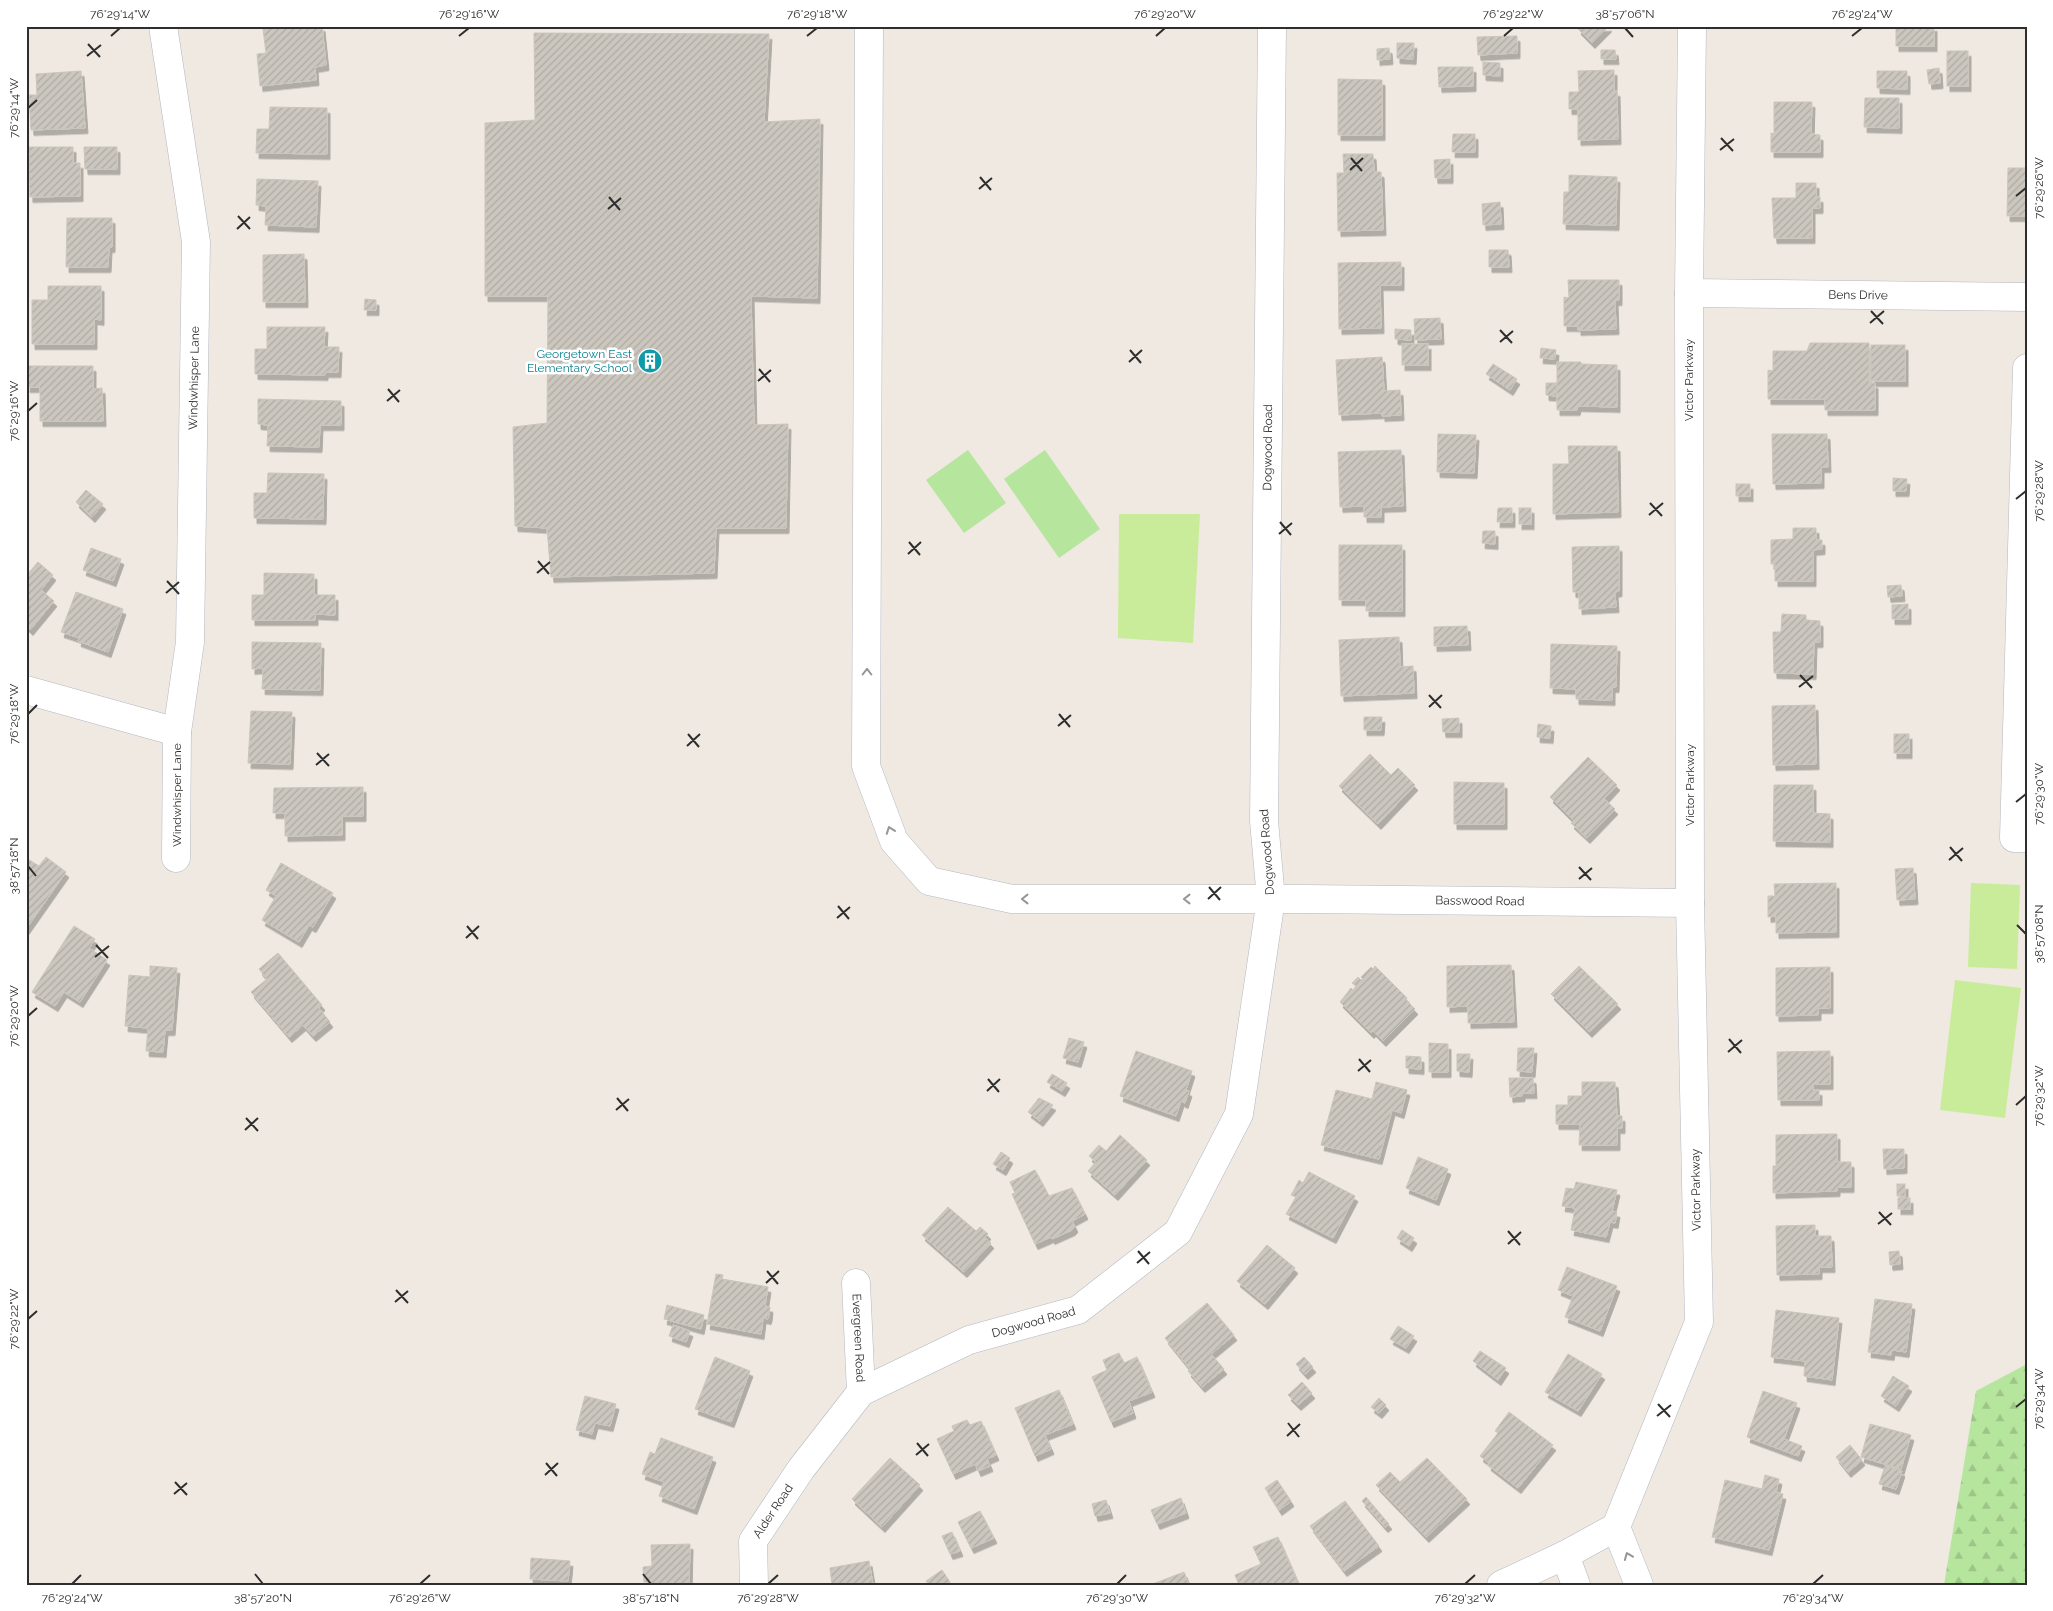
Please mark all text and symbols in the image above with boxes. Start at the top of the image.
text: 76°29'14"W [90,7,150,21]
text: 76°29'16"W [439,7,500,21]
text: 76°29'18"W [787,7,848,21]
text: 76°29'20"W [1134,7,1196,21]
text: 76°29'22"W [1483,7,1544,21]
text: 38°57'06"N [1595,7,1655,21]
text: 76°29'24"W [1831,7,1893,21]
text: 76°29'14"W [7,78,21,138]
text: 76°29'26"W [2032,157,2046,219]
street label: Bens Drive [1828,288,1888,302]
street label: Windwhisper Lane [186,326,202,430]
street label: Victor Parkway [1682,338,1696,421]
place label: Georgetown East Elementary School [527,347,633,375]
building icon: Georgetown East Elementary School [637,348,663,374]
text: 76°29'16"W [7,380,21,441]
street label: Dogwood Road [1260,404,1275,491]
text: 76°29'28"W [2032,460,2046,522]
one-way arrow [862,667,872,675]
text: 76°29'18"W [7,683,21,744]
street label: Windwhisper Lane [170,743,184,847]
street label: Victor Parkway [1683,743,1697,826]
text: 76°29'30"W [2032,763,2046,825]
street label: Dogwood Road [1257,808,1277,896]
one-way arrow [886,826,896,835]
text: 38°57'18"N [7,838,21,894]
street label: Basswood Road [1435,893,1525,908]
one-way arrow [1020,894,1028,904]
one-way arrow [1183,894,1190,904]
text: 38°57'08"N [2032,905,2046,963]
text: 76°29'20"W [7,985,21,1047]
text: 76°29'32"W [2032,1065,2046,1126]
street label: Victor Parkway [1688,1148,1704,1231]
text: 76°29'22"W [7,1288,21,1349]
street label: Evergreen Road [849,1293,868,1383]
street label: Dogwood Road [990,1304,1077,1340]
text: 76°29'34"W [2032,1368,2046,1430]
street label: Alder Road [750,1482,796,1541]
one-way arrow [1623,1552,1634,1561]
text: 76°29'24"W [41,1591,103,1605]
text: 38°57'20"N [234,1591,292,1605]
text: 76°29'26"W [389,1591,451,1605]
text: 38°57'18"N [623,1591,679,1605]
text: 76°29'28"W [737,1591,799,1605]
text: 76°29'30"W [1086,1591,1148,1605]
text: 76°29'32"W [1435,1591,1496,1605]
text: 76°29'34"W [1782,1591,1844,1605]

